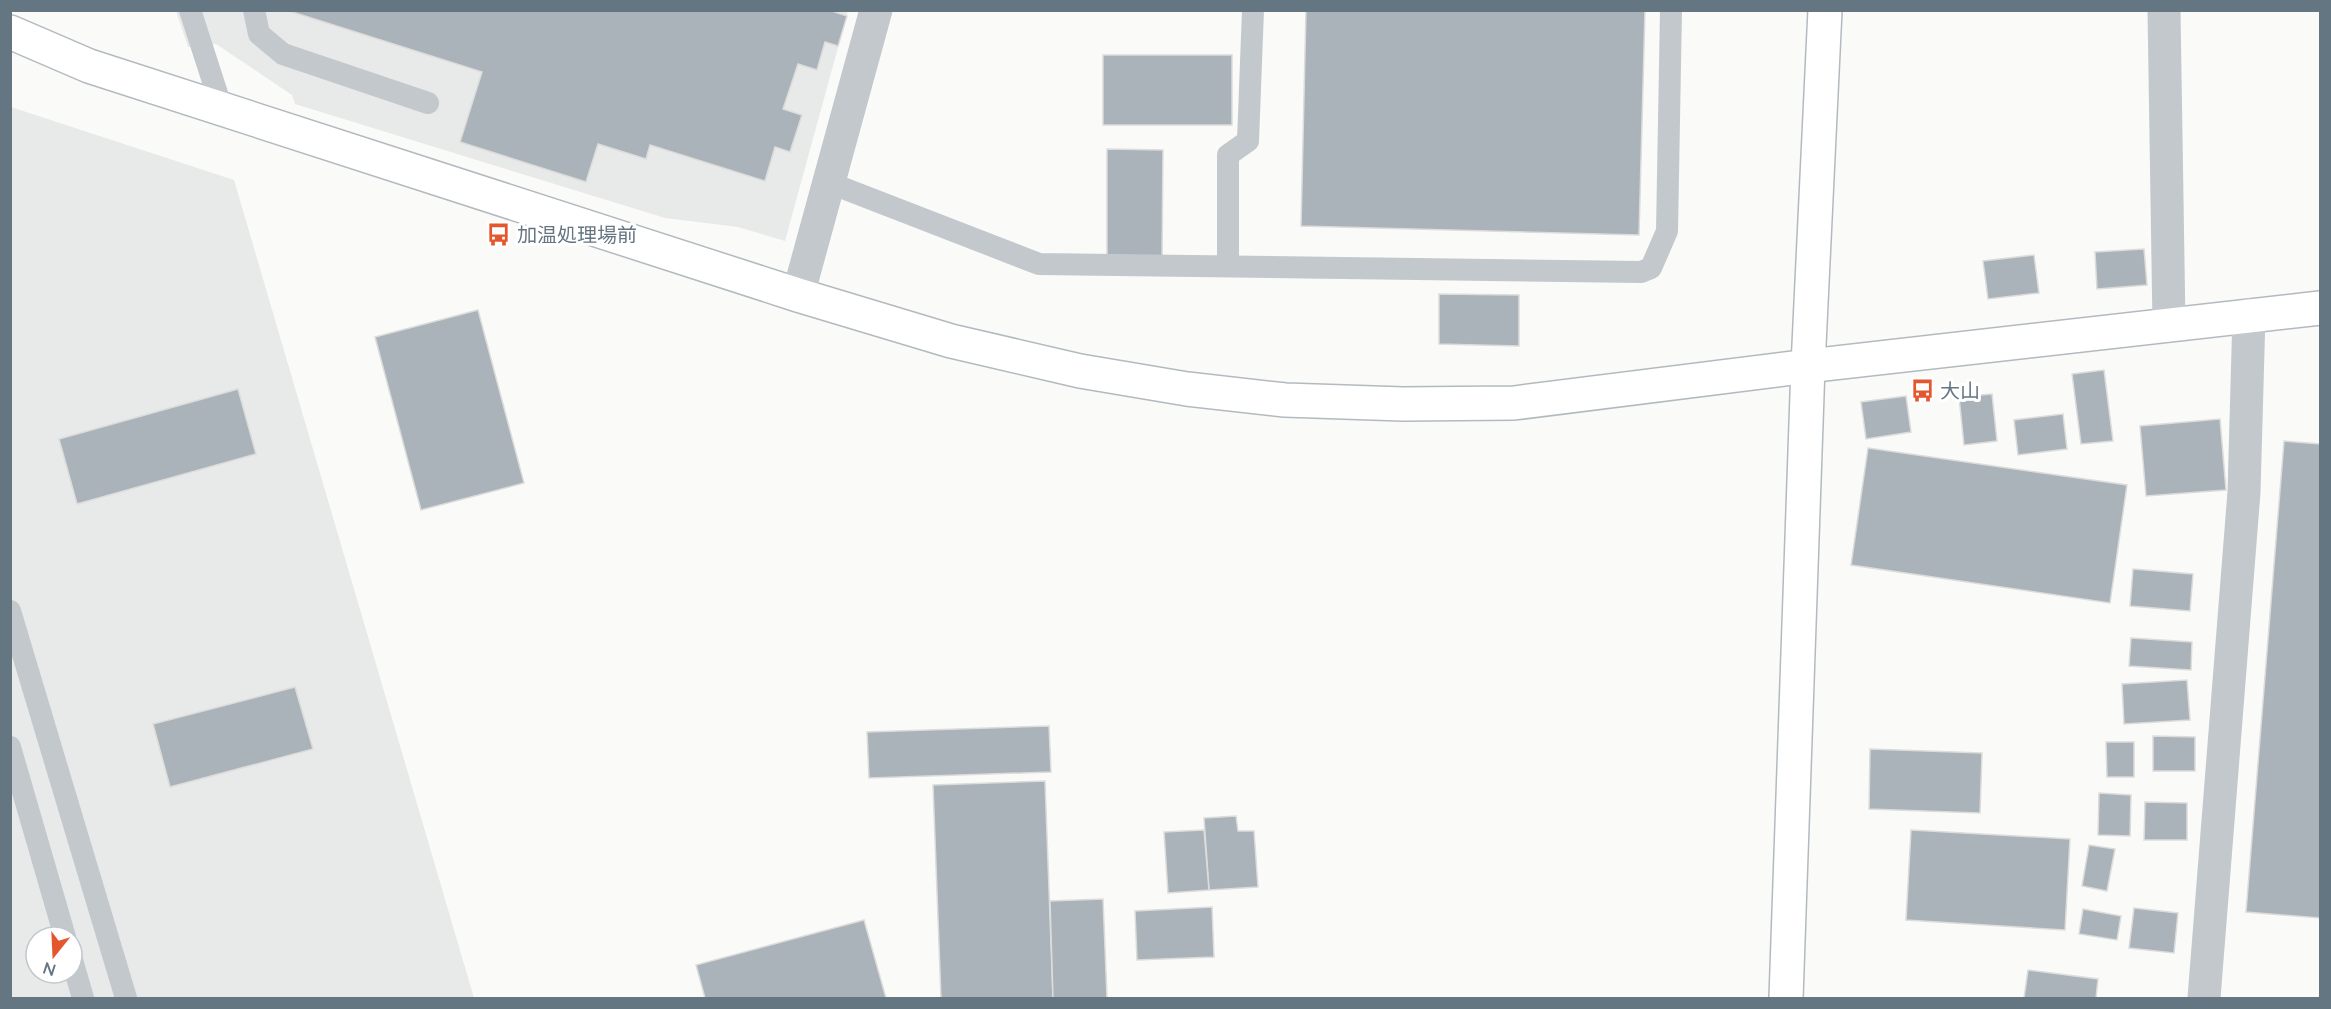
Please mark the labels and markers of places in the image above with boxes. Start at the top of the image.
bus stop icon: 加温処理場前 [486,222,512,248]
place label: 加温処理場前 [517,222,637,246]
bus stop icon: 大山 [1909,378,1935,404]
place label: 大山 [1940,378,1980,402]

